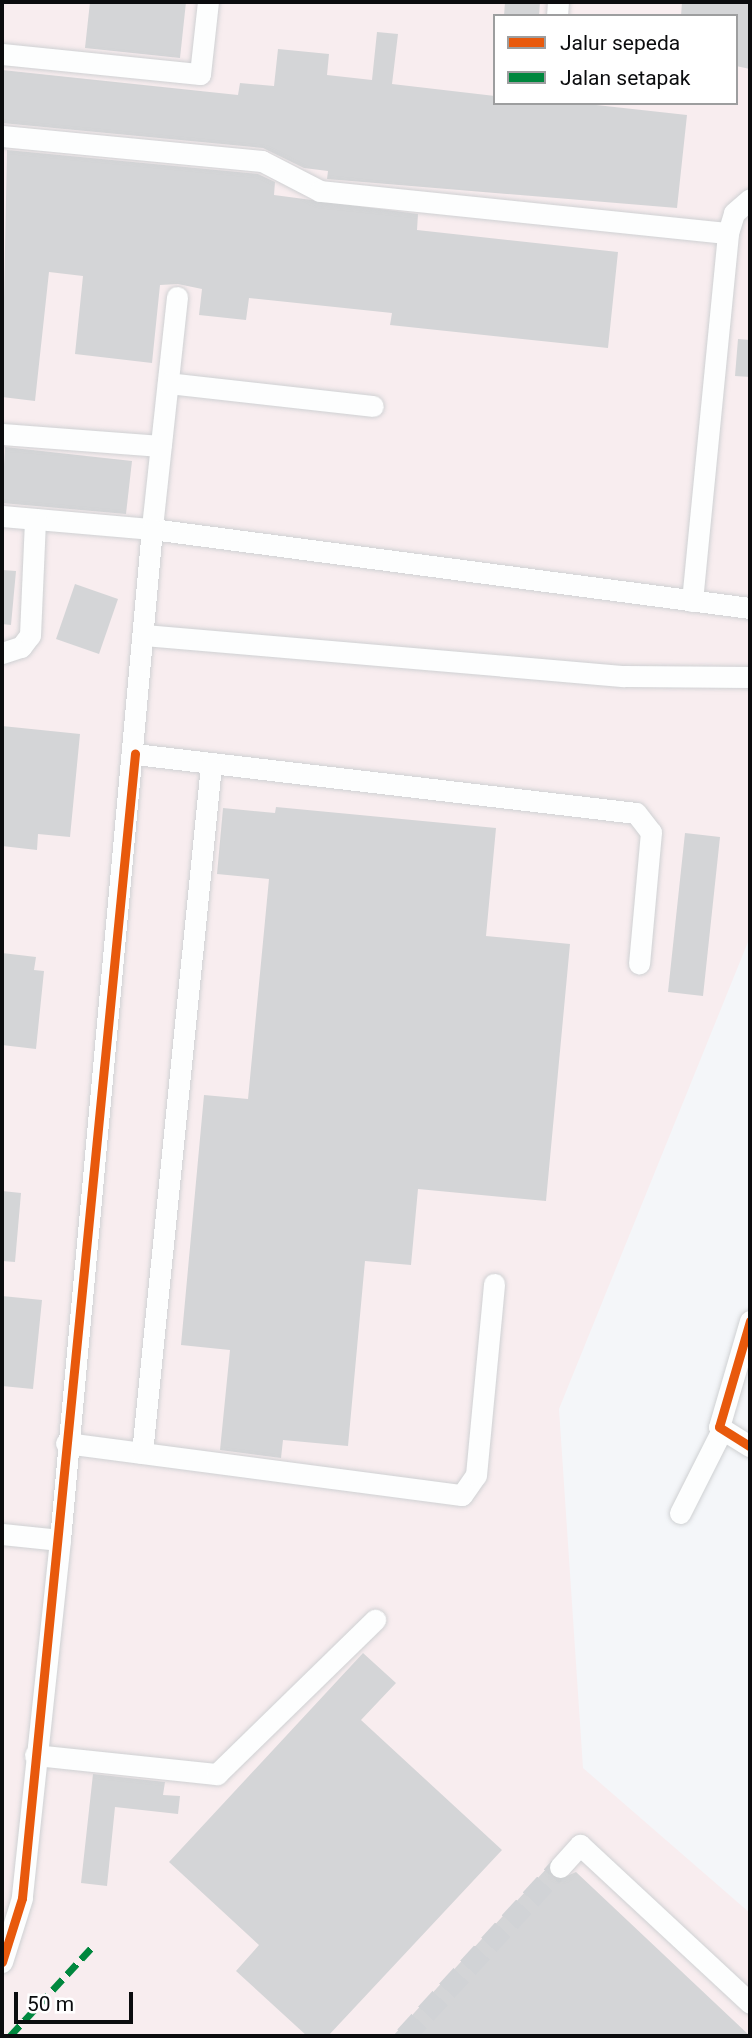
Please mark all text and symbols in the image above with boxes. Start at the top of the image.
legend [493,14,738,105]
text: Jalur sepeda [560,31,680,55]
text: Jalan setapak [560,66,690,90]
scale bar [18,1979,136,2023]
text: 50 m [27,1992,74,2016]

